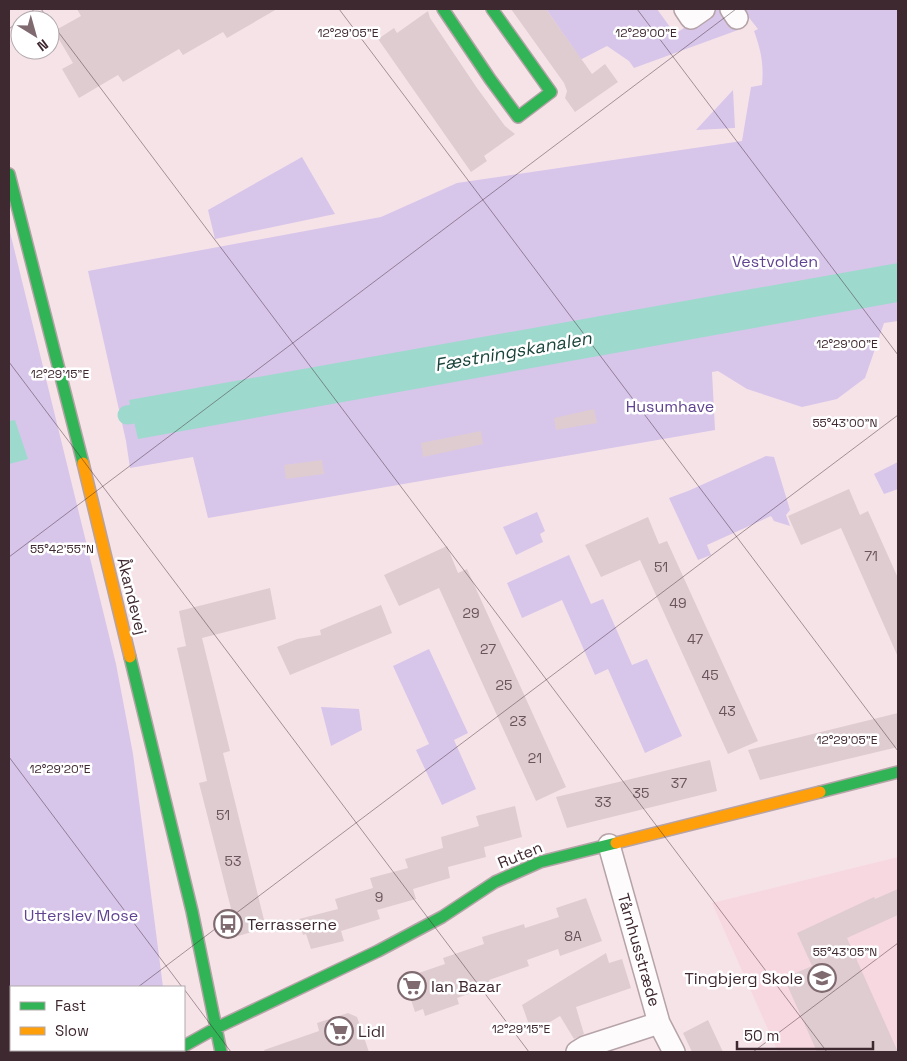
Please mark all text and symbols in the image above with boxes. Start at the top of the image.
north arrow [10,10,60,60]
text: 12°29'05"E [317,25,379,41]
text: 12°29'00"E [615,25,677,41]
text: N [34,35,52,55]
park label: Vestvolden [732,251,818,272]
water label: Fæstningskanalen [433,326,594,376]
text: 12°29'00"E [816,336,878,352]
text: 12°29'15"E [31,366,89,382]
park label: Husumhave [626,396,714,417]
text: 55°43'00"N [812,415,878,431]
text: 55°42'55"N [30,541,94,557]
house number: 71 [864,547,878,565]
street label: Åkandevej [112,555,152,637]
house number: 51 [654,558,668,576]
house number: 49 [669,594,687,612]
house number: 29 [463,604,479,622]
house number: 47 [687,630,703,648]
house number: 27 [480,640,496,658]
house number: 45 [701,666,719,684]
house number: 25 [496,676,512,694]
house number: 43 [718,702,736,720]
house number: 23 [510,712,526,730]
text: 12°29'05"E [816,732,878,748]
house number: 21 [528,749,542,767]
text: 12°29'20"E [29,761,91,777]
house number: 37 [671,774,687,792]
house number: 35 [633,784,649,802]
house number: 33 [595,793,611,811]
house number: 51 [216,806,230,824]
street label: Ruten [495,837,545,873]
house number: 53 [225,852,241,870]
house number: 9 [375,888,383,906]
street label: Tårnhusstræde [613,891,665,1009]
park label: Utterslev Mose [24,905,138,926]
bus stop icon: Terrasserne [213,909,243,939]
place label: Terrasserne [247,914,337,935]
house number: 8A [564,927,582,945]
text: 55°43'05"N [813,944,877,960]
school or university icon: Tingbjerg Skole [807,963,837,993]
place label: Tingbjerg Skole [685,968,803,989]
supermarket icon: Ian Bazar [397,971,427,1001]
place label: Ian Bazar [431,976,501,997]
legend [10,986,185,1051]
text: Fast [55,996,86,1015]
supermarket icon: Lidl [324,1016,354,1046]
scale bar [737,1018,873,1050]
text: Slow [55,1021,89,1040]
place label: Lidl [358,1021,385,1042]
text: 12°29'15"E [492,1021,550,1037]
text: 50 m [744,1026,779,1045]

